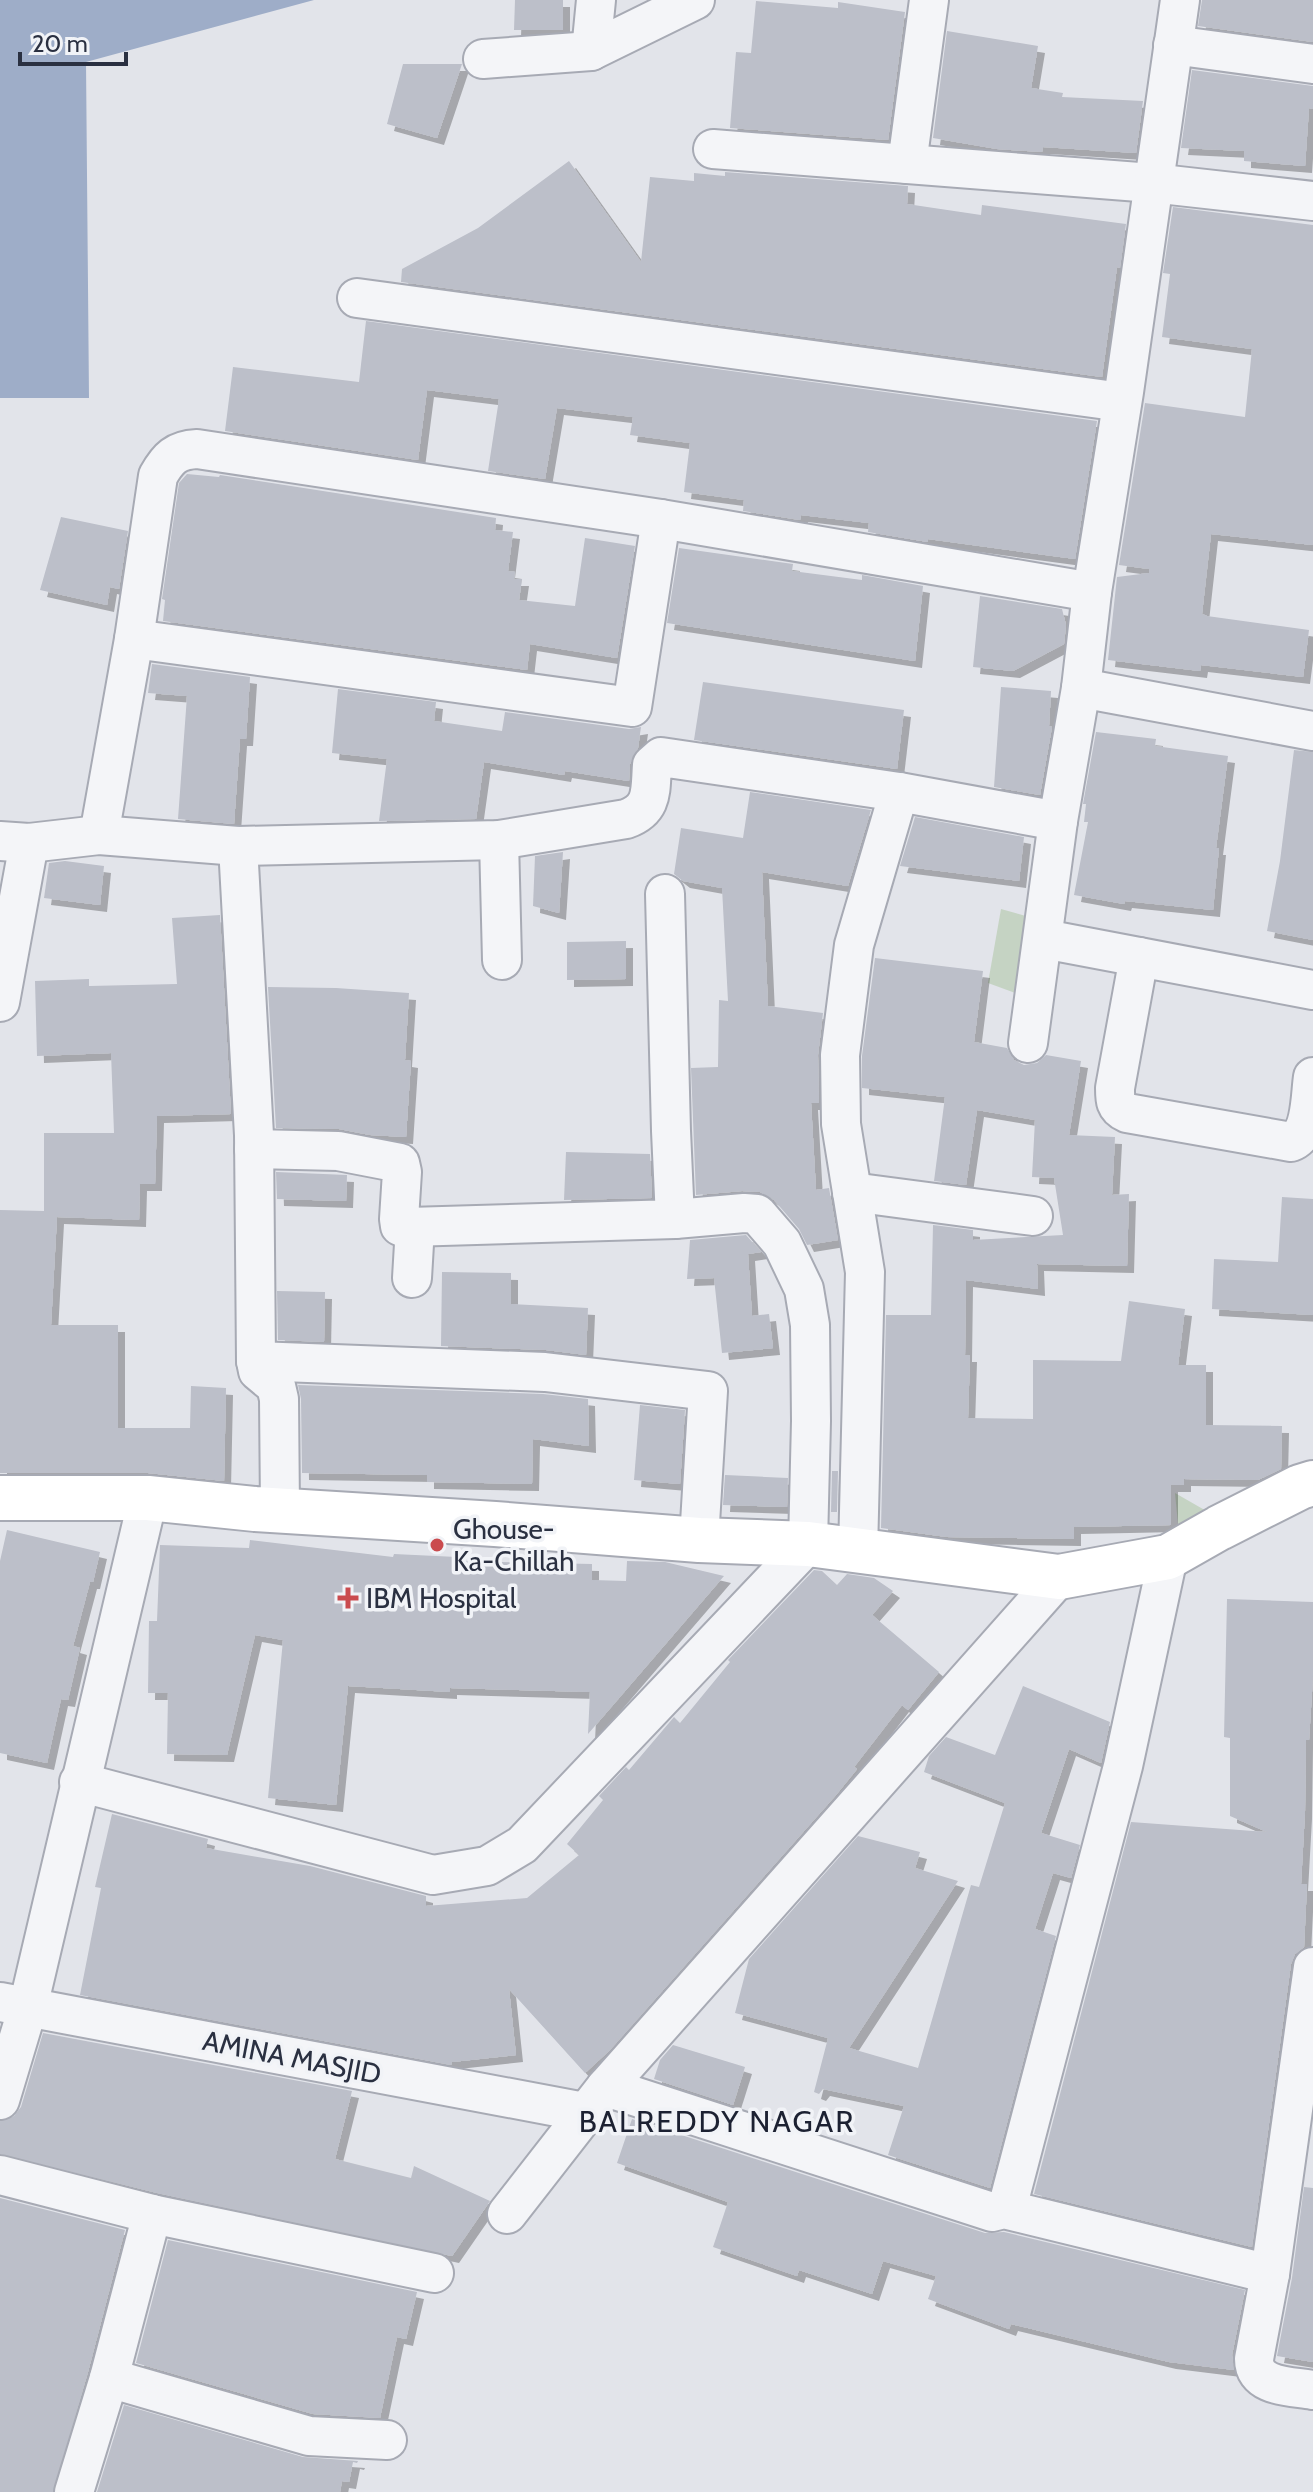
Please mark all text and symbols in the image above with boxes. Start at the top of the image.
scale bar [20,16,126,66]
text: 20 m [32,29,88,58]
place label: Ghouse- Ka-Chillah [453,1512,574,1578]
marker: Ghouse- Ka-Chillah [428,1536,446,1554]
place label: IBM Hospital [366,1581,517,1615]
marker: IBM Hospital [337,1587,359,1609]
street label: AMINA MASJID [200,2023,384,2091]
district label: BALREDDY NAGAR [579,2103,855,2140]

